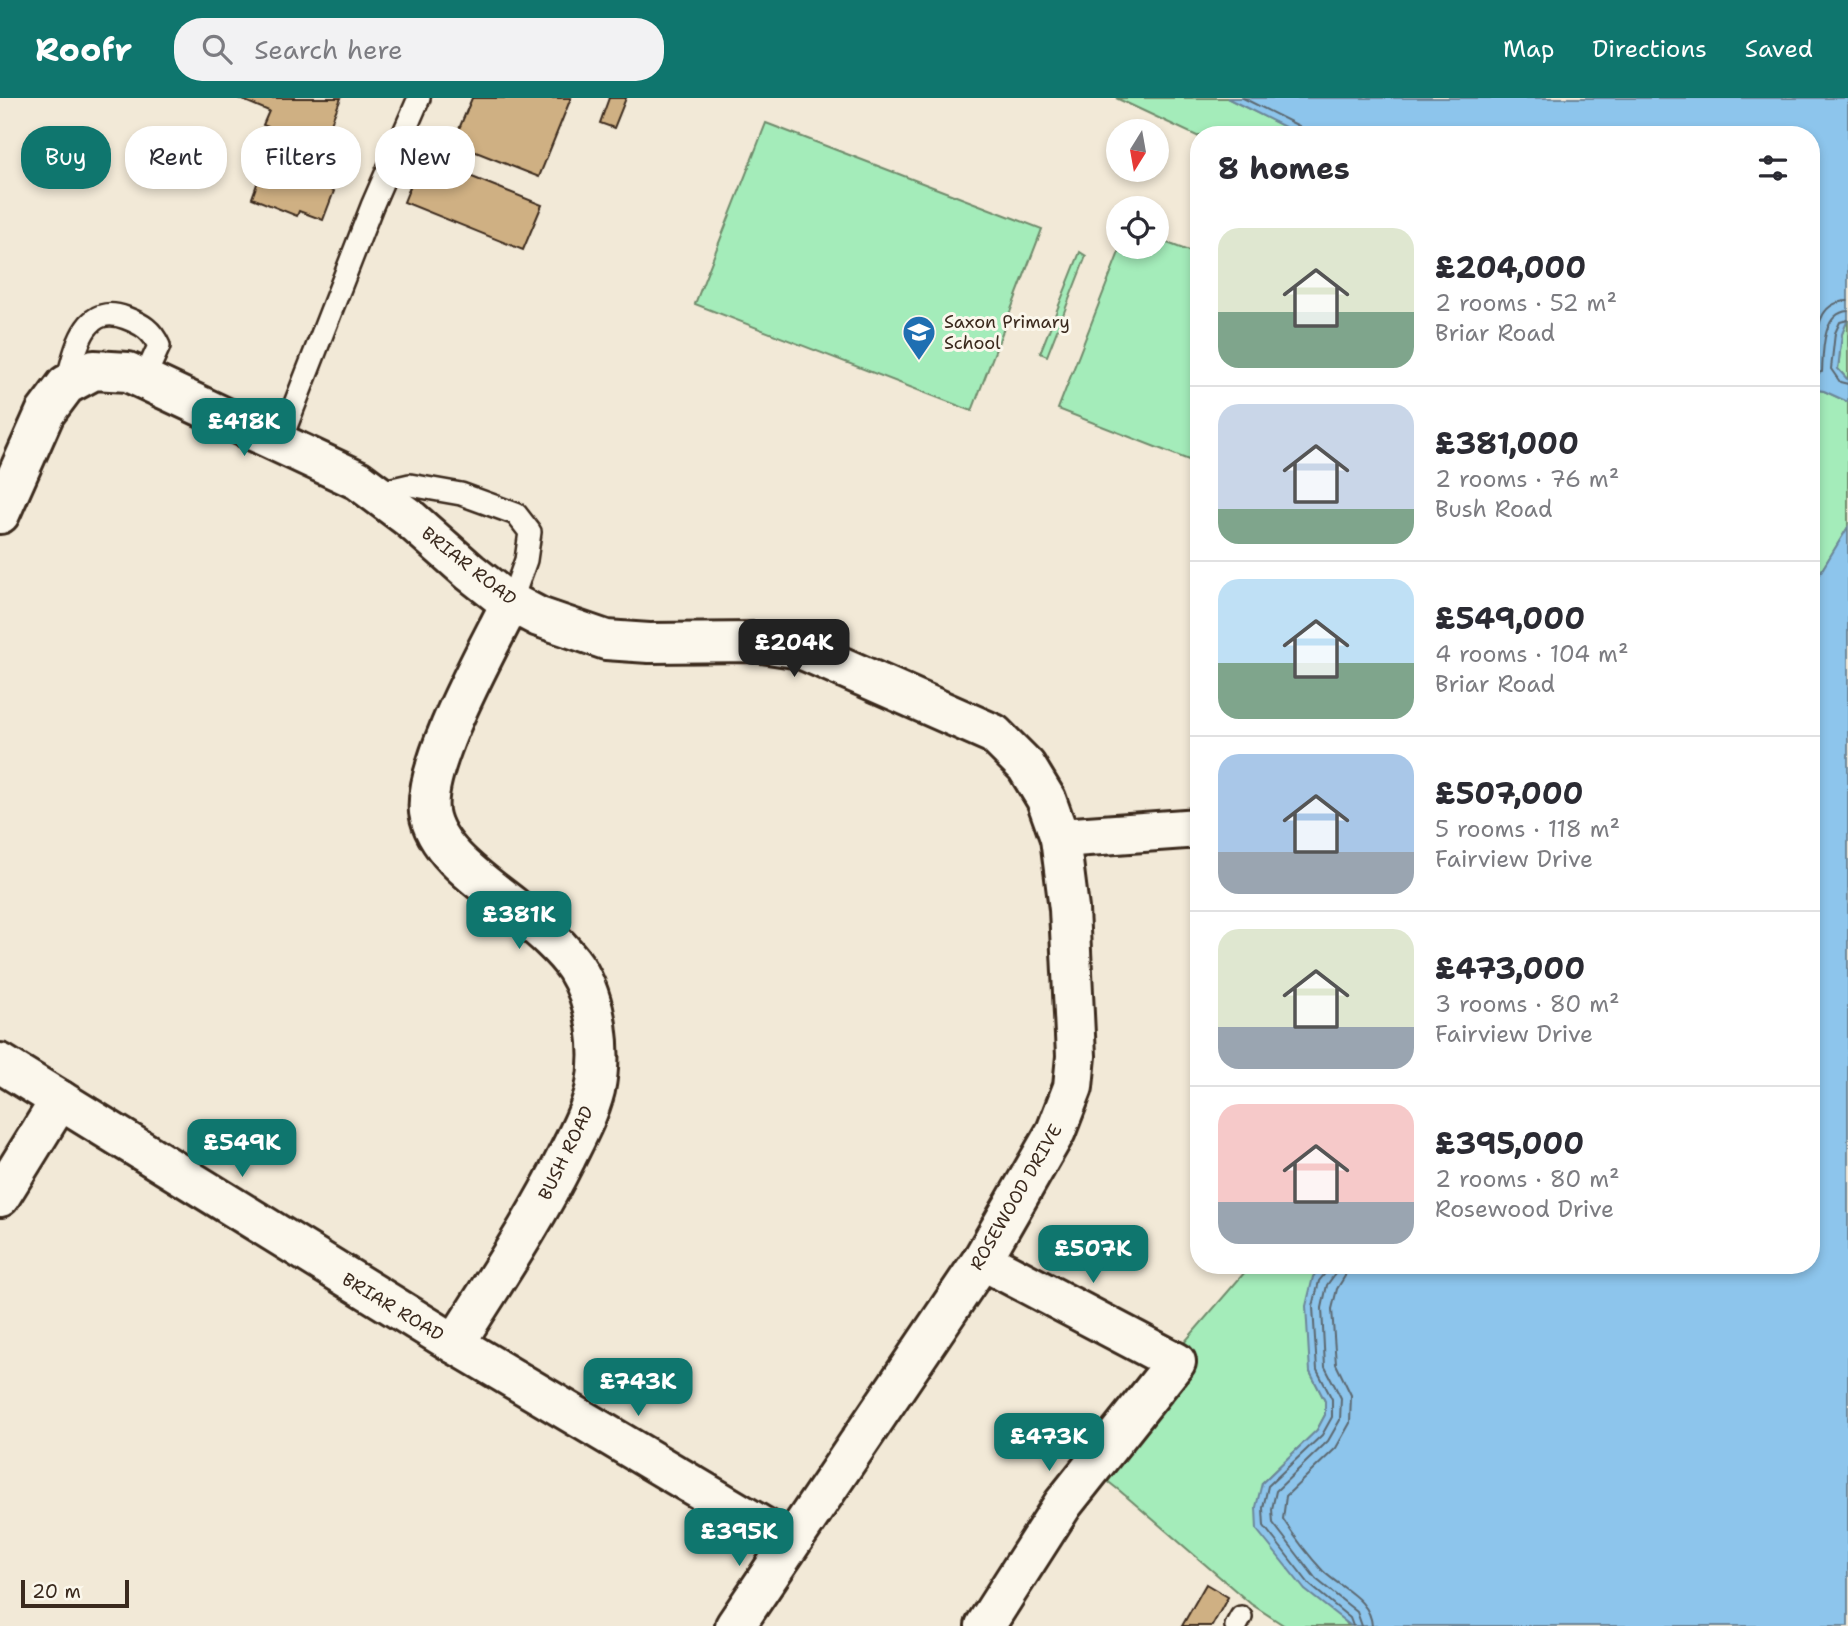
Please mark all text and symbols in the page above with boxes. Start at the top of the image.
search box [174,18,664,81]
text: Roofr [35,27,132,72]
icon: search [198,30,236,68]
text: Search here [254,32,403,67]
text: Map [1503,33,1554,65]
text: Directions [1592,33,1707,65]
text: Saved [1745,33,1813,65]
north arrow [1106,119,1169,182]
map controls [1106,119,1169,259]
chip: Buy [21,126,111,189]
chip: Rent [125,126,227,189]
chip: Filters [241,126,361,189]
chip: New [375,126,475,189]
text: 8 homes [1218,148,1350,189]
icon: filters [1754,149,1792,187]
button: locate [1106,196,1169,259]
text: £204,000 [1435,247,1586,288]
icon: home [1274,256,1358,340]
text: 2 rooms · 52 m² [1435,288,1617,318]
place label: Saxon Primary School [944,310,1070,355]
school or university icon: Saxon Primary School [900,313,938,362]
text: Briar Road [1435,318,1555,348]
pin: £418K [195,398,293,458]
text: £418K [208,406,280,436]
text: £381,000 [1435,423,1579,464]
icon: home [1274,432,1358,516]
text: 2 rooms · 76 m² [1435,464,1619,494]
text: Bush Road [1435,494,1552,524]
street label: BRIAR ROAD [416,521,522,611]
text: £549,000 [1435,598,1585,639]
icon: home [1274,607,1358,691]
pin: £204K [745,620,843,679]
text: £204K [755,627,834,657]
text: 4 rooms · 104 m² [1435,639,1628,669]
text: Briar Road [1435,669,1555,699]
text: £507,000 [1435,773,1584,814]
icon: home [1274,782,1358,866]
text: 5 rooms · 118 m² [1435,814,1620,844]
text: Fairview Drive [1435,844,1593,874]
pin: £381K [470,892,568,951]
text: £381K [482,899,556,929]
text: £473,000 [1435,948,1585,989]
icon: home [1274,957,1358,1041]
text: 3 rooms · 80 m² [1435,989,1620,1019]
text: Fairview Drive [1435,1019,1593,1049]
street label: BUSH ROAD [533,1102,599,1204]
pin: £549K [193,1119,291,1179]
street label: ROSEWOOD DRIVE [964,1120,1068,1274]
text: £395,000 [1435,1123,1584,1164]
text: £549K [203,1127,281,1157]
icon: home [1274,1132,1358,1216]
text: 2 rooms · 80 m² [1435,1164,1620,1194]
text: Rosewood Drive [1435,1194,1614,1224]
pin: £507K [1044,1226,1142,1285]
text: £507K [1054,1233,1132,1263]
street label: BRIAR ROAD [338,1267,448,1347]
pin: £743K [589,1358,687,1418]
text: £743K [600,1366,677,1396]
pin: £473K [1000,1414,1098,1473]
text: £473K [1010,1421,1088,1451]
pin: £395K [690,1508,788,1568]
text: £395K [700,1516,778,1546]
scale bar [21,1577,130,1609]
text: 20 m [32,1579,81,1604]

